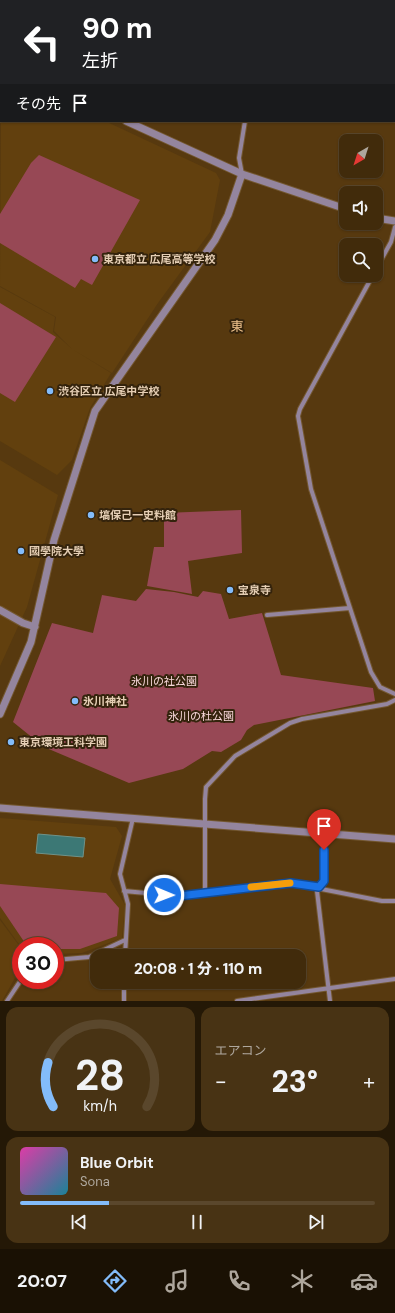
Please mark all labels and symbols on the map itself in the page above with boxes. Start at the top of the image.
north arrow [339,134,383,178]
place label: 東京都立 広尾高等学校 [103,252,216,266]
marker: 東京都立 広尾高等学校 [90,254,100,264]
district label: 東 [230,318,244,335]
place label: 渋谷区立 広尾中学校 [58,384,160,398]
marker: 渋谷区立 広尾中学校 [45,386,55,396]
place label: 塙保己一史料館 [99,508,176,522]
marker: 塙保己一史料館 [86,510,96,520]
place label: 國學院大學 [29,544,84,558]
marker: 國學院大學 [16,546,26,556]
place label: 宝泉寺 [238,583,271,597]
marker: 宝泉寺 [225,585,235,595]
park label: 氷川の社公園 [131,674,197,688]
place label: 氷川神社 [83,694,127,708]
marker: 氷川神社 [70,696,80,706]
park label: 氷川の杜公園 [168,709,234,723]
place label: 東京環境工科学園 [19,735,107,749]
marker: 東京環境工科学園 [6,737,16,747]
pin [307,809,341,850]
position arrow [143,874,185,916]
speed limit sign: 30 [12,937,64,989]

